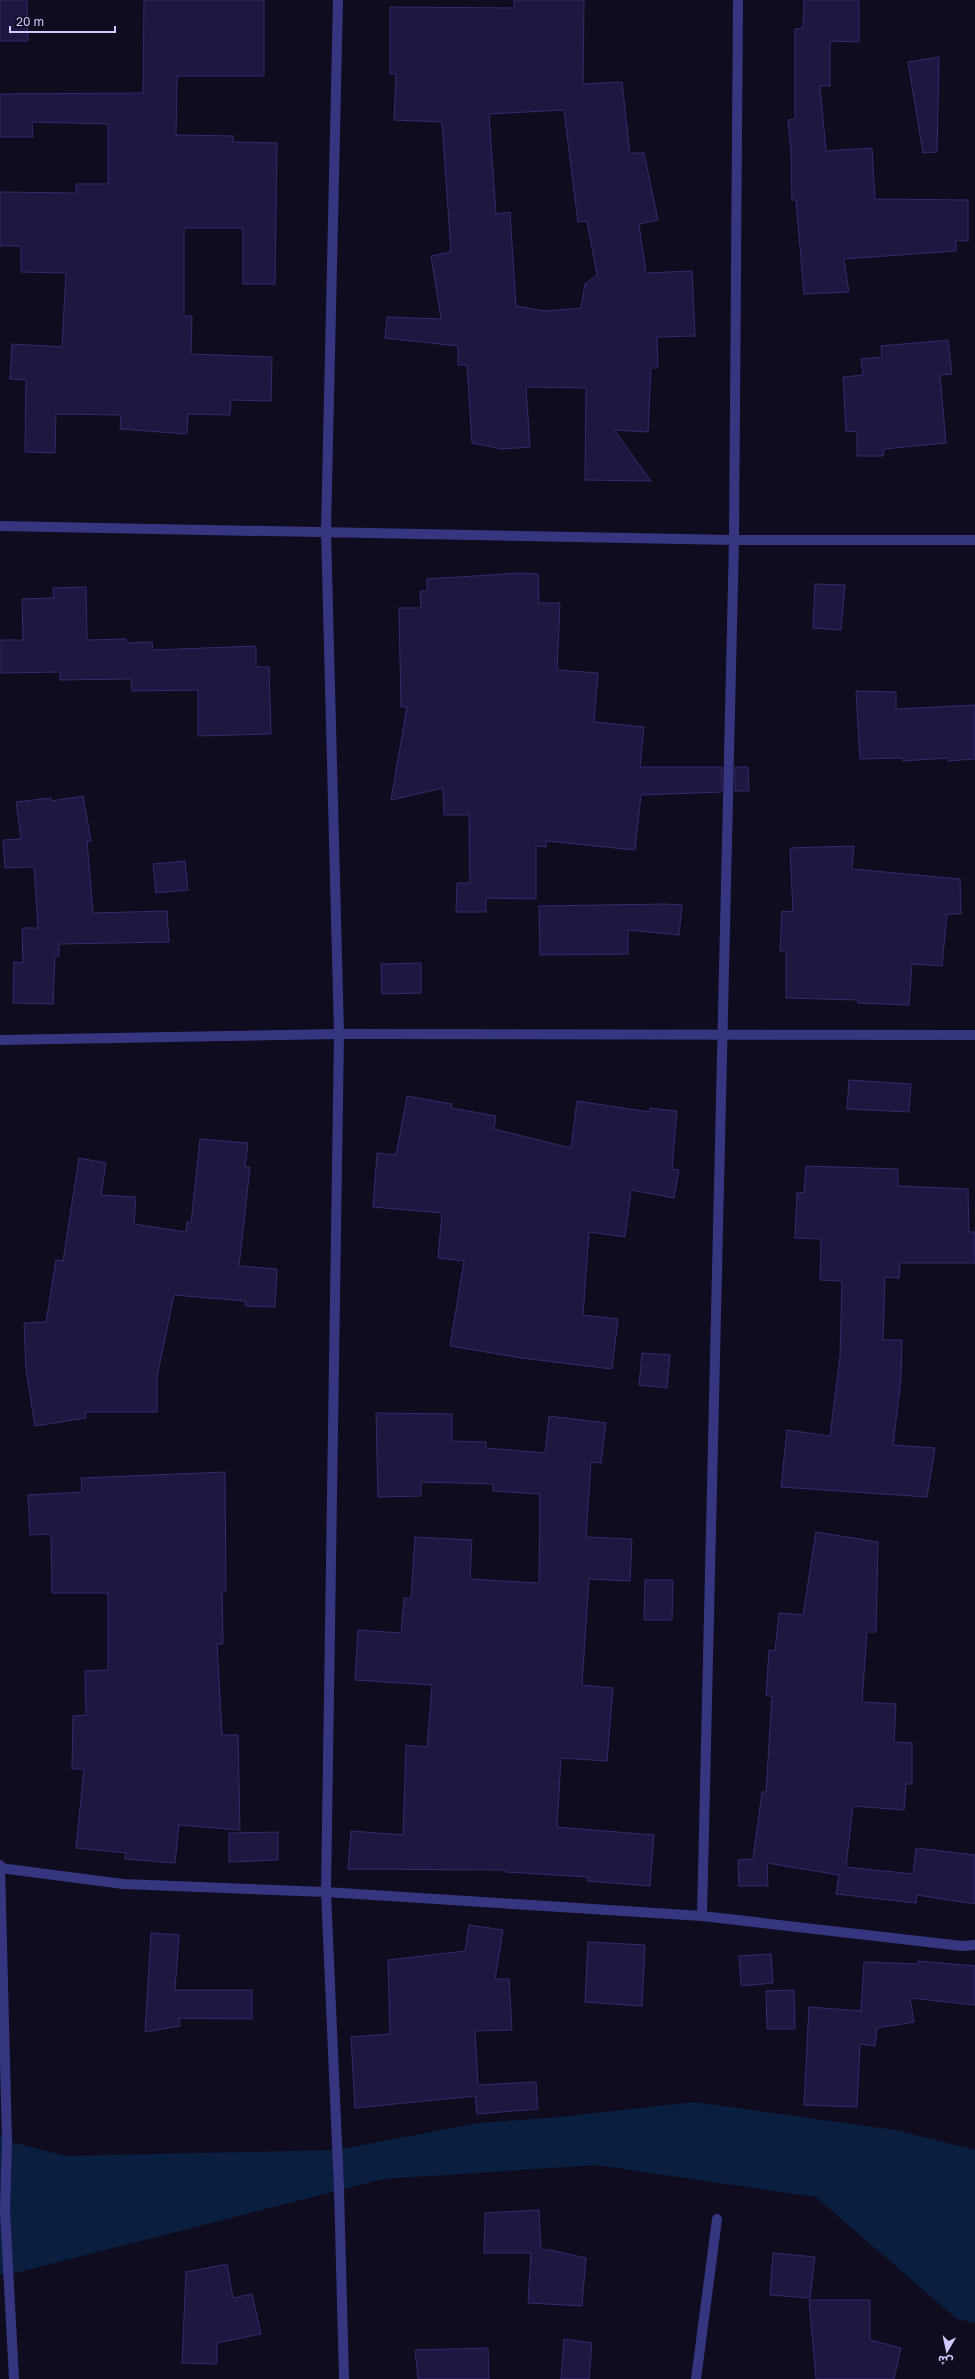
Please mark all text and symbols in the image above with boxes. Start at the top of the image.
scale bar [10,8,115,34]
text: 20 m [16,14,44,29]
north arrow [927,2331,967,2371]
text: ش [937,2353,954,2369]

